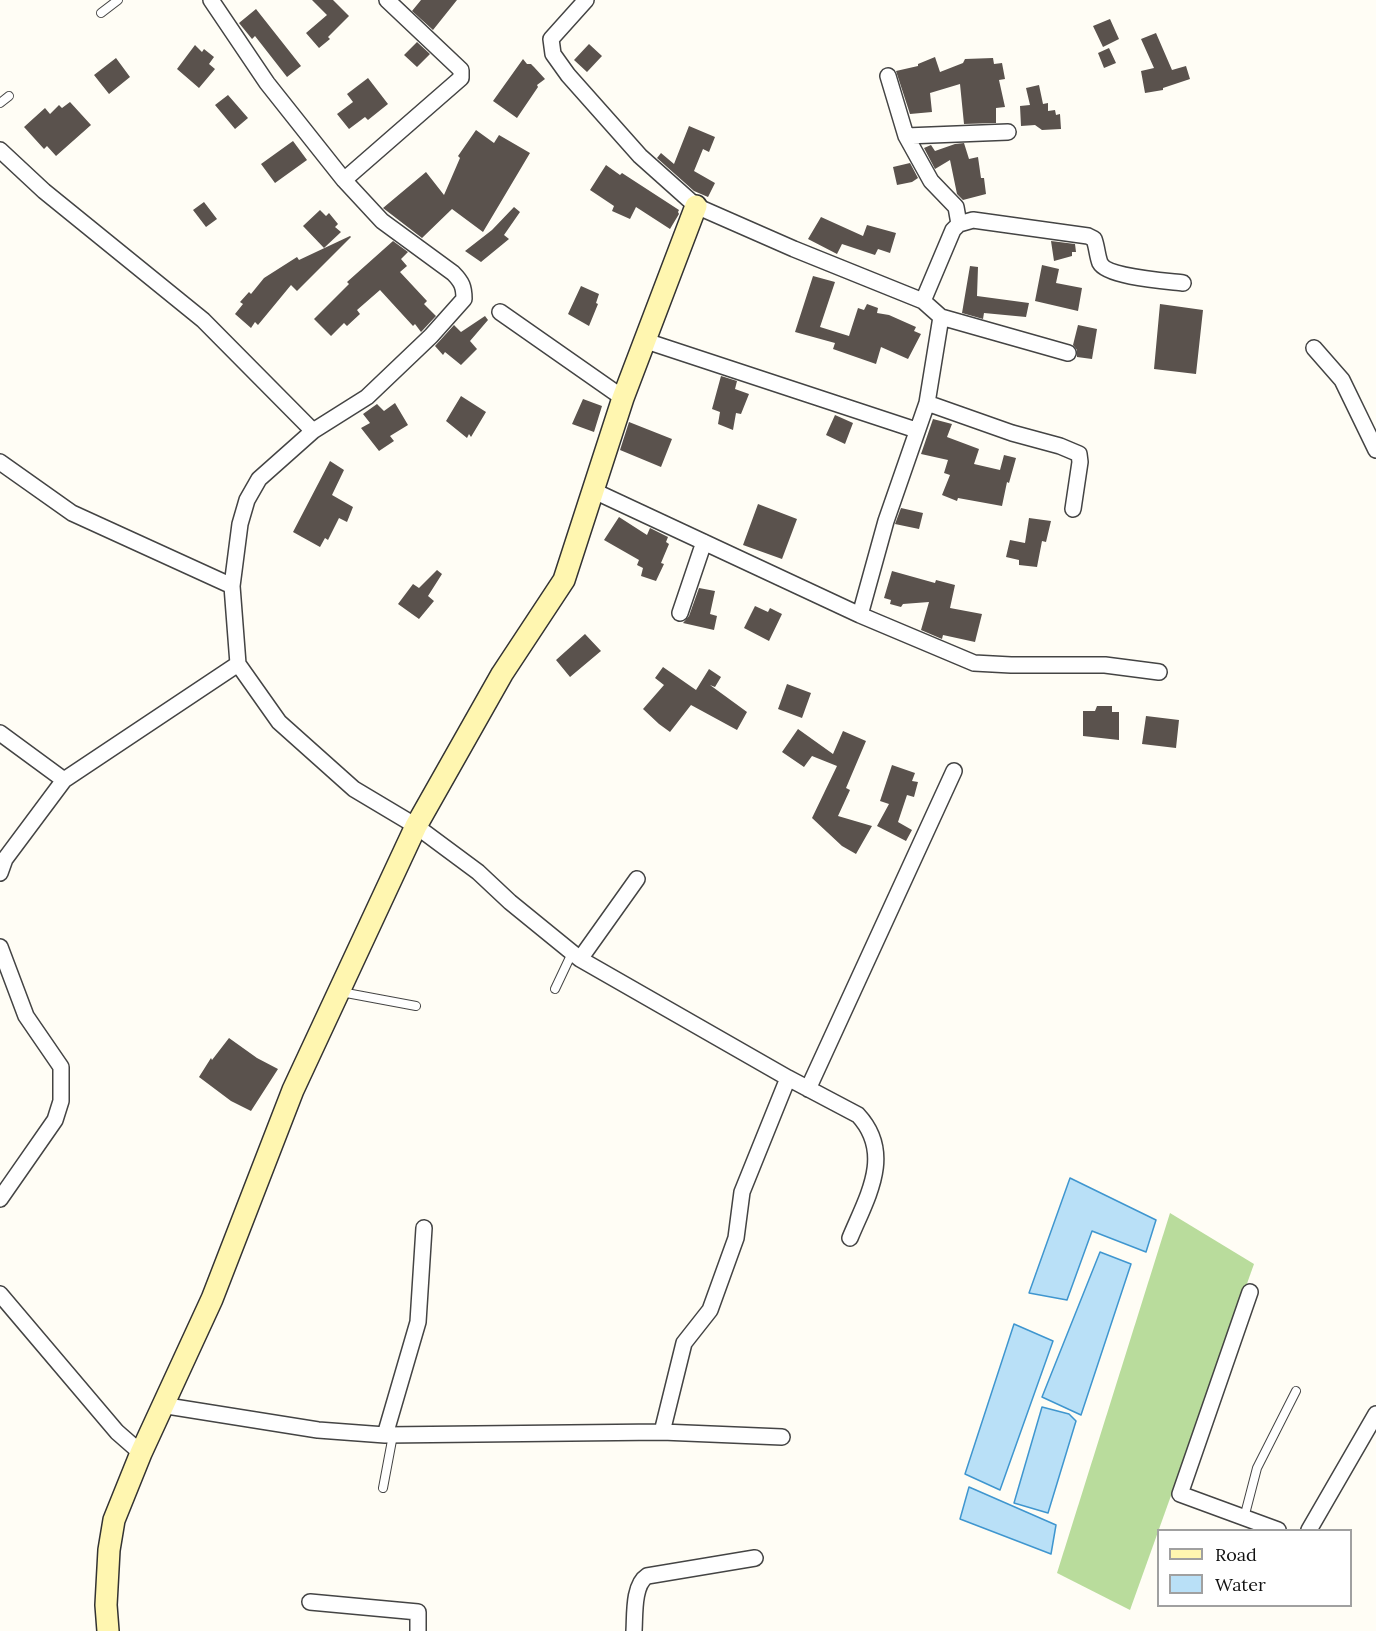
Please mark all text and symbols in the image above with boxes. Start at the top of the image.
legend [1157,1529,1352,1607]
text: Road [1215,1543,1257,1566]
text: Water [1215,1573,1266,1596]

